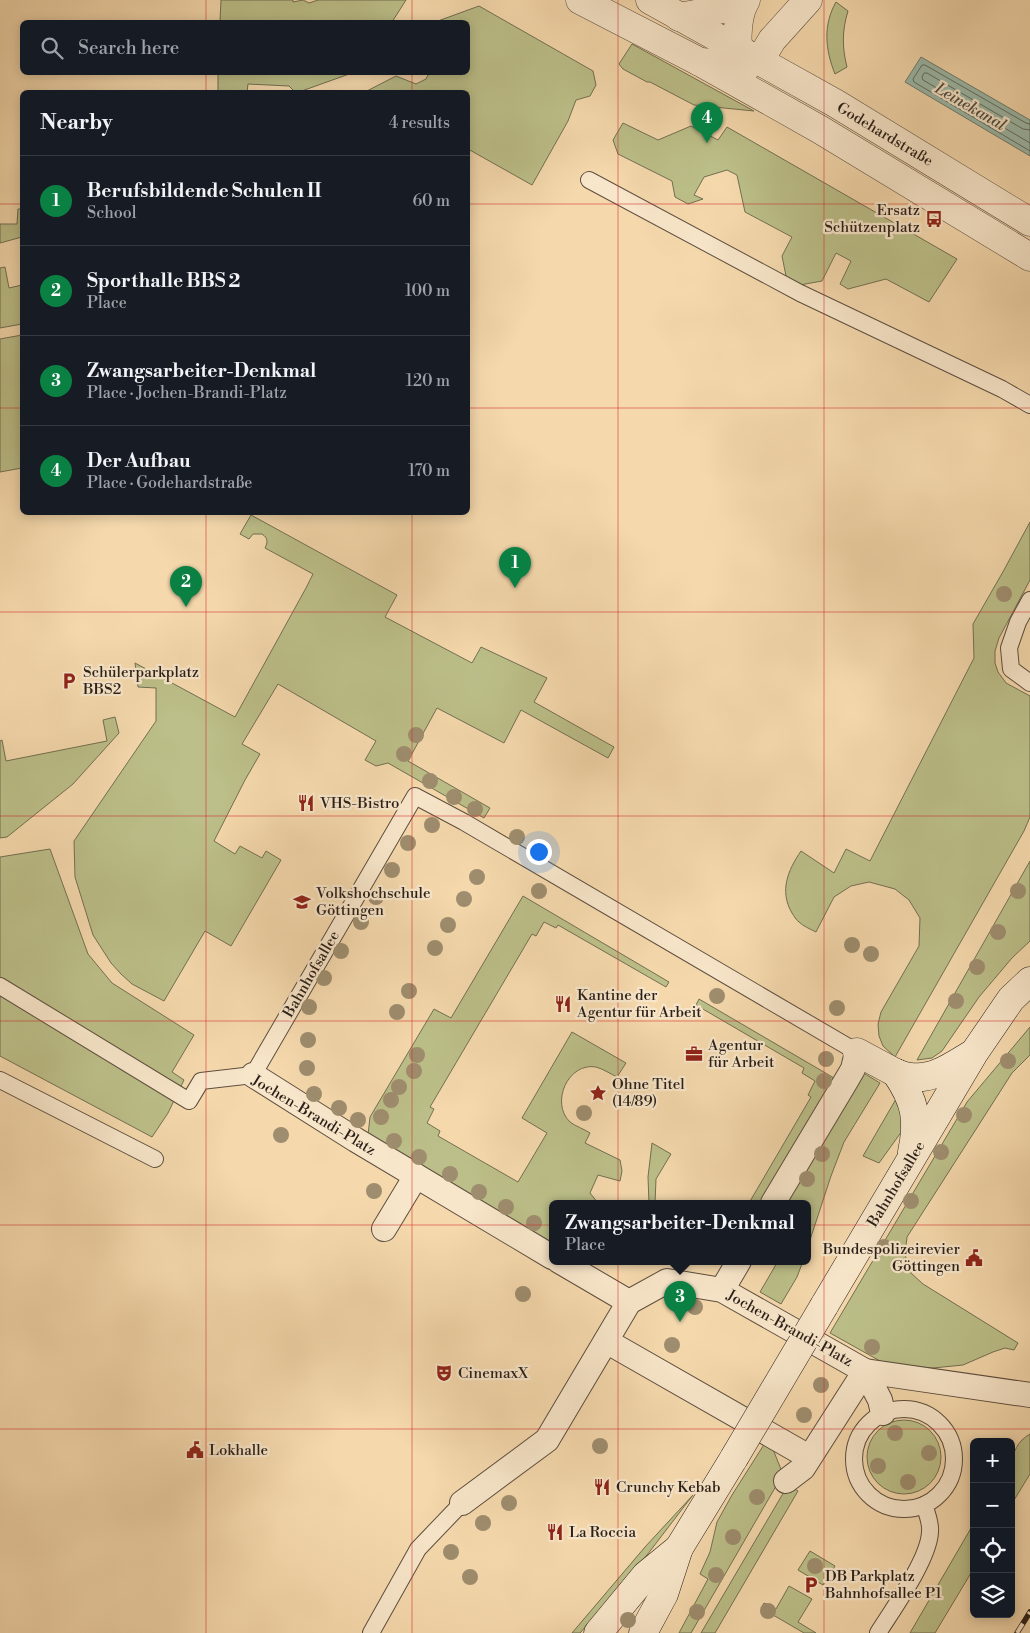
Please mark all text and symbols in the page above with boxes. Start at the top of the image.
search box [20,20,470,75]
icon: search [38,34,66,62]
text: Search here [78,36,179,60]
water label: Leinekanal [931,78,1010,136]
street label: Godehardstraße [833,98,936,171]
pin: 4 [691,102,723,143]
text: Nearby [40,110,113,136]
text: 4 results [389,113,450,133]
text: Berufsbildende Schulen II [87,179,322,203]
text: 1 [52,191,60,211]
text: 60 m [412,191,450,211]
place label: Ersatz Schützenplatz [824,201,920,237]
text: School [87,203,136,223]
bus stop icon: Ersatz Schützenplatz [924,209,944,229]
text: Sporthalle BBS 2 [87,269,240,293]
text: 2 [51,281,61,301]
text: 100 m [405,281,450,301]
text: Place [87,293,127,313]
text: Zwangsarbeiter-Denkmal [87,359,316,383]
text: 3 [51,371,61,391]
text: 120 m [406,371,450,391]
text: Place · Jochen-Brandi-Platz [87,383,287,403]
text: Der Aufbau [87,449,191,473]
text: 4 [51,461,61,481]
text: 170 m [408,461,450,481]
text: Place · Godehardstraße [87,473,252,493]
pin: 1 [499,547,531,588]
pin: 2 [170,566,202,607]
place label: Schülerparkplatz BBS2 [82,663,199,699]
parking icon: Schülerparkplatz BBS2 [59,671,79,691]
restaurant icon: VHS-Bistro [296,793,316,813]
place label: VHS-Bistro [319,794,400,813]
your location [526,839,552,865]
place label: Volkshochschule Göttingen [315,884,431,920]
school or university icon: Volkshochschule Göttingen [292,892,312,912]
street label: Bahnhofsallee [278,928,344,1022]
place label: Kantine der Agentur für Arbeit [576,986,702,1022]
restaurant icon: Kantine der Agentur für Arbeit [553,994,573,1014]
place label: Agentur für Arbeit [707,1036,775,1072]
office icon: Agentur für Arbeit [684,1044,704,1064]
street label: Jochen-Brandi-Platz [247,1070,379,1160]
place label: Ohne Titel (14/89) [612,1075,685,1111]
place icon: Ohne Titel (14/89) [588,1083,608,1103]
street label: Bahnhofsallee [863,1138,930,1232]
popup [549,1200,811,1265]
text: Zwangsarbeiter-Denkmal [565,1211,795,1235]
text: Place [565,1235,605,1255]
place label: Bundespolizeirevier Göttingen [822,1240,961,1276]
public building icon: Bundespolizeirevier Göttingen [964,1248,984,1268]
pin: 3 [664,1281,696,1322]
street label: Jochen-Brandi-Platz [722,1285,856,1371]
theatre icon: CinemaxX [434,1363,454,1383]
place label: CinemaxX [458,1364,529,1383]
map controls [970,1438,1015,1618]
button: + [970,1438,1015,1483]
public building icon: Lokhalle [185,1440,205,1460]
place label: Lokhalle [209,1441,268,1460]
restaurant icon: Crunchy Kebab [592,1477,612,1497]
place label: Crunchy Kebab [616,1478,721,1497]
button: − [970,1483,1015,1528]
restaurant icon: La Roccia [545,1522,565,1542]
place label: La Roccia [569,1523,636,1542]
button: locate [970,1528,1015,1573]
place label: DB Parkplatz Bahnhofsallee P1 [824,1567,942,1603]
button: layers [970,1573,1015,1618]
parking icon: DB Parkplatz Bahnhofsallee P1 [801,1575,821,1595]

